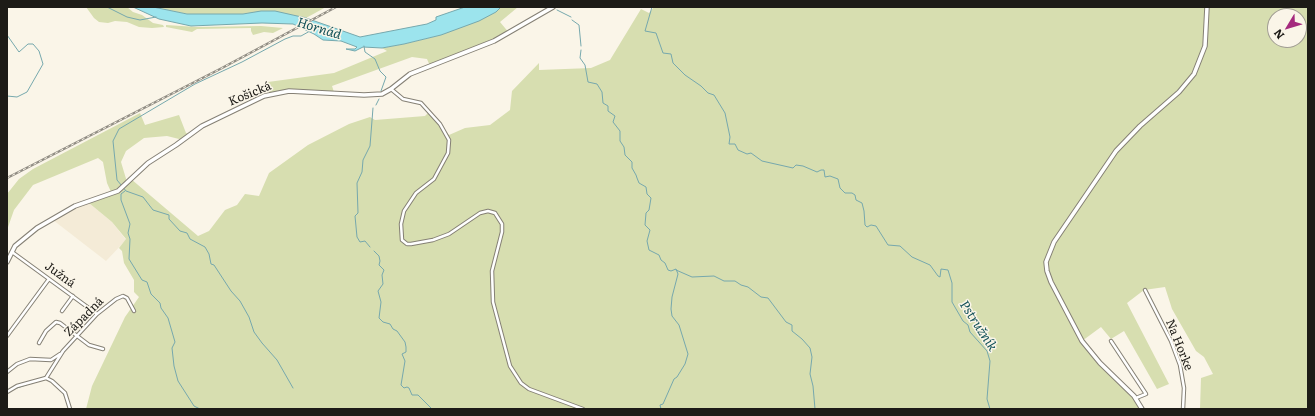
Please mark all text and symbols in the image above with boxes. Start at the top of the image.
north arrow [1267,8,1307,48]
water label: Hornád [295,15,343,43]
text: N [1269,26,1287,43]
street label: Košická [227,79,273,109]
street label: Južná [42,259,78,291]
street label: Západná [61,294,107,340]
water label: Pstružník [956,298,1000,354]
street label: Na Horke [1162,317,1196,373]

